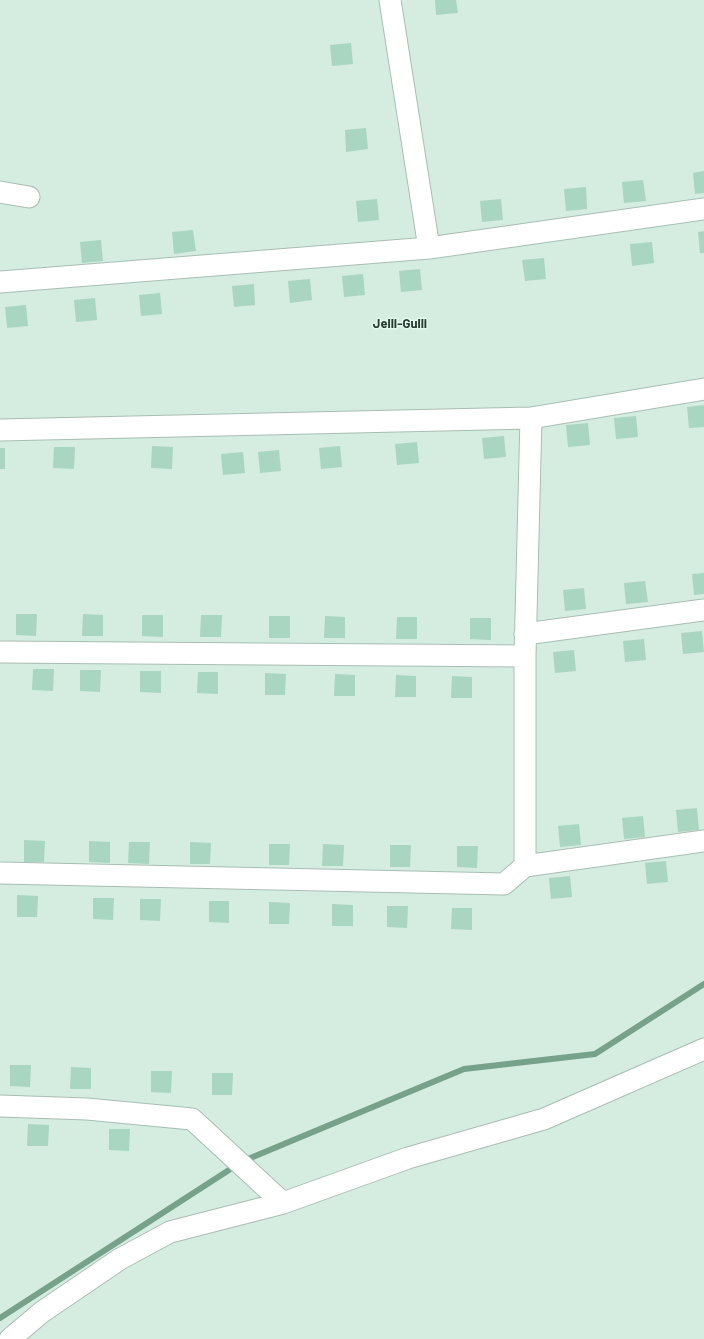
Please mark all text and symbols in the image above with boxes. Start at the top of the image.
district label: Jelli-Gulli [373,316,427,332]

